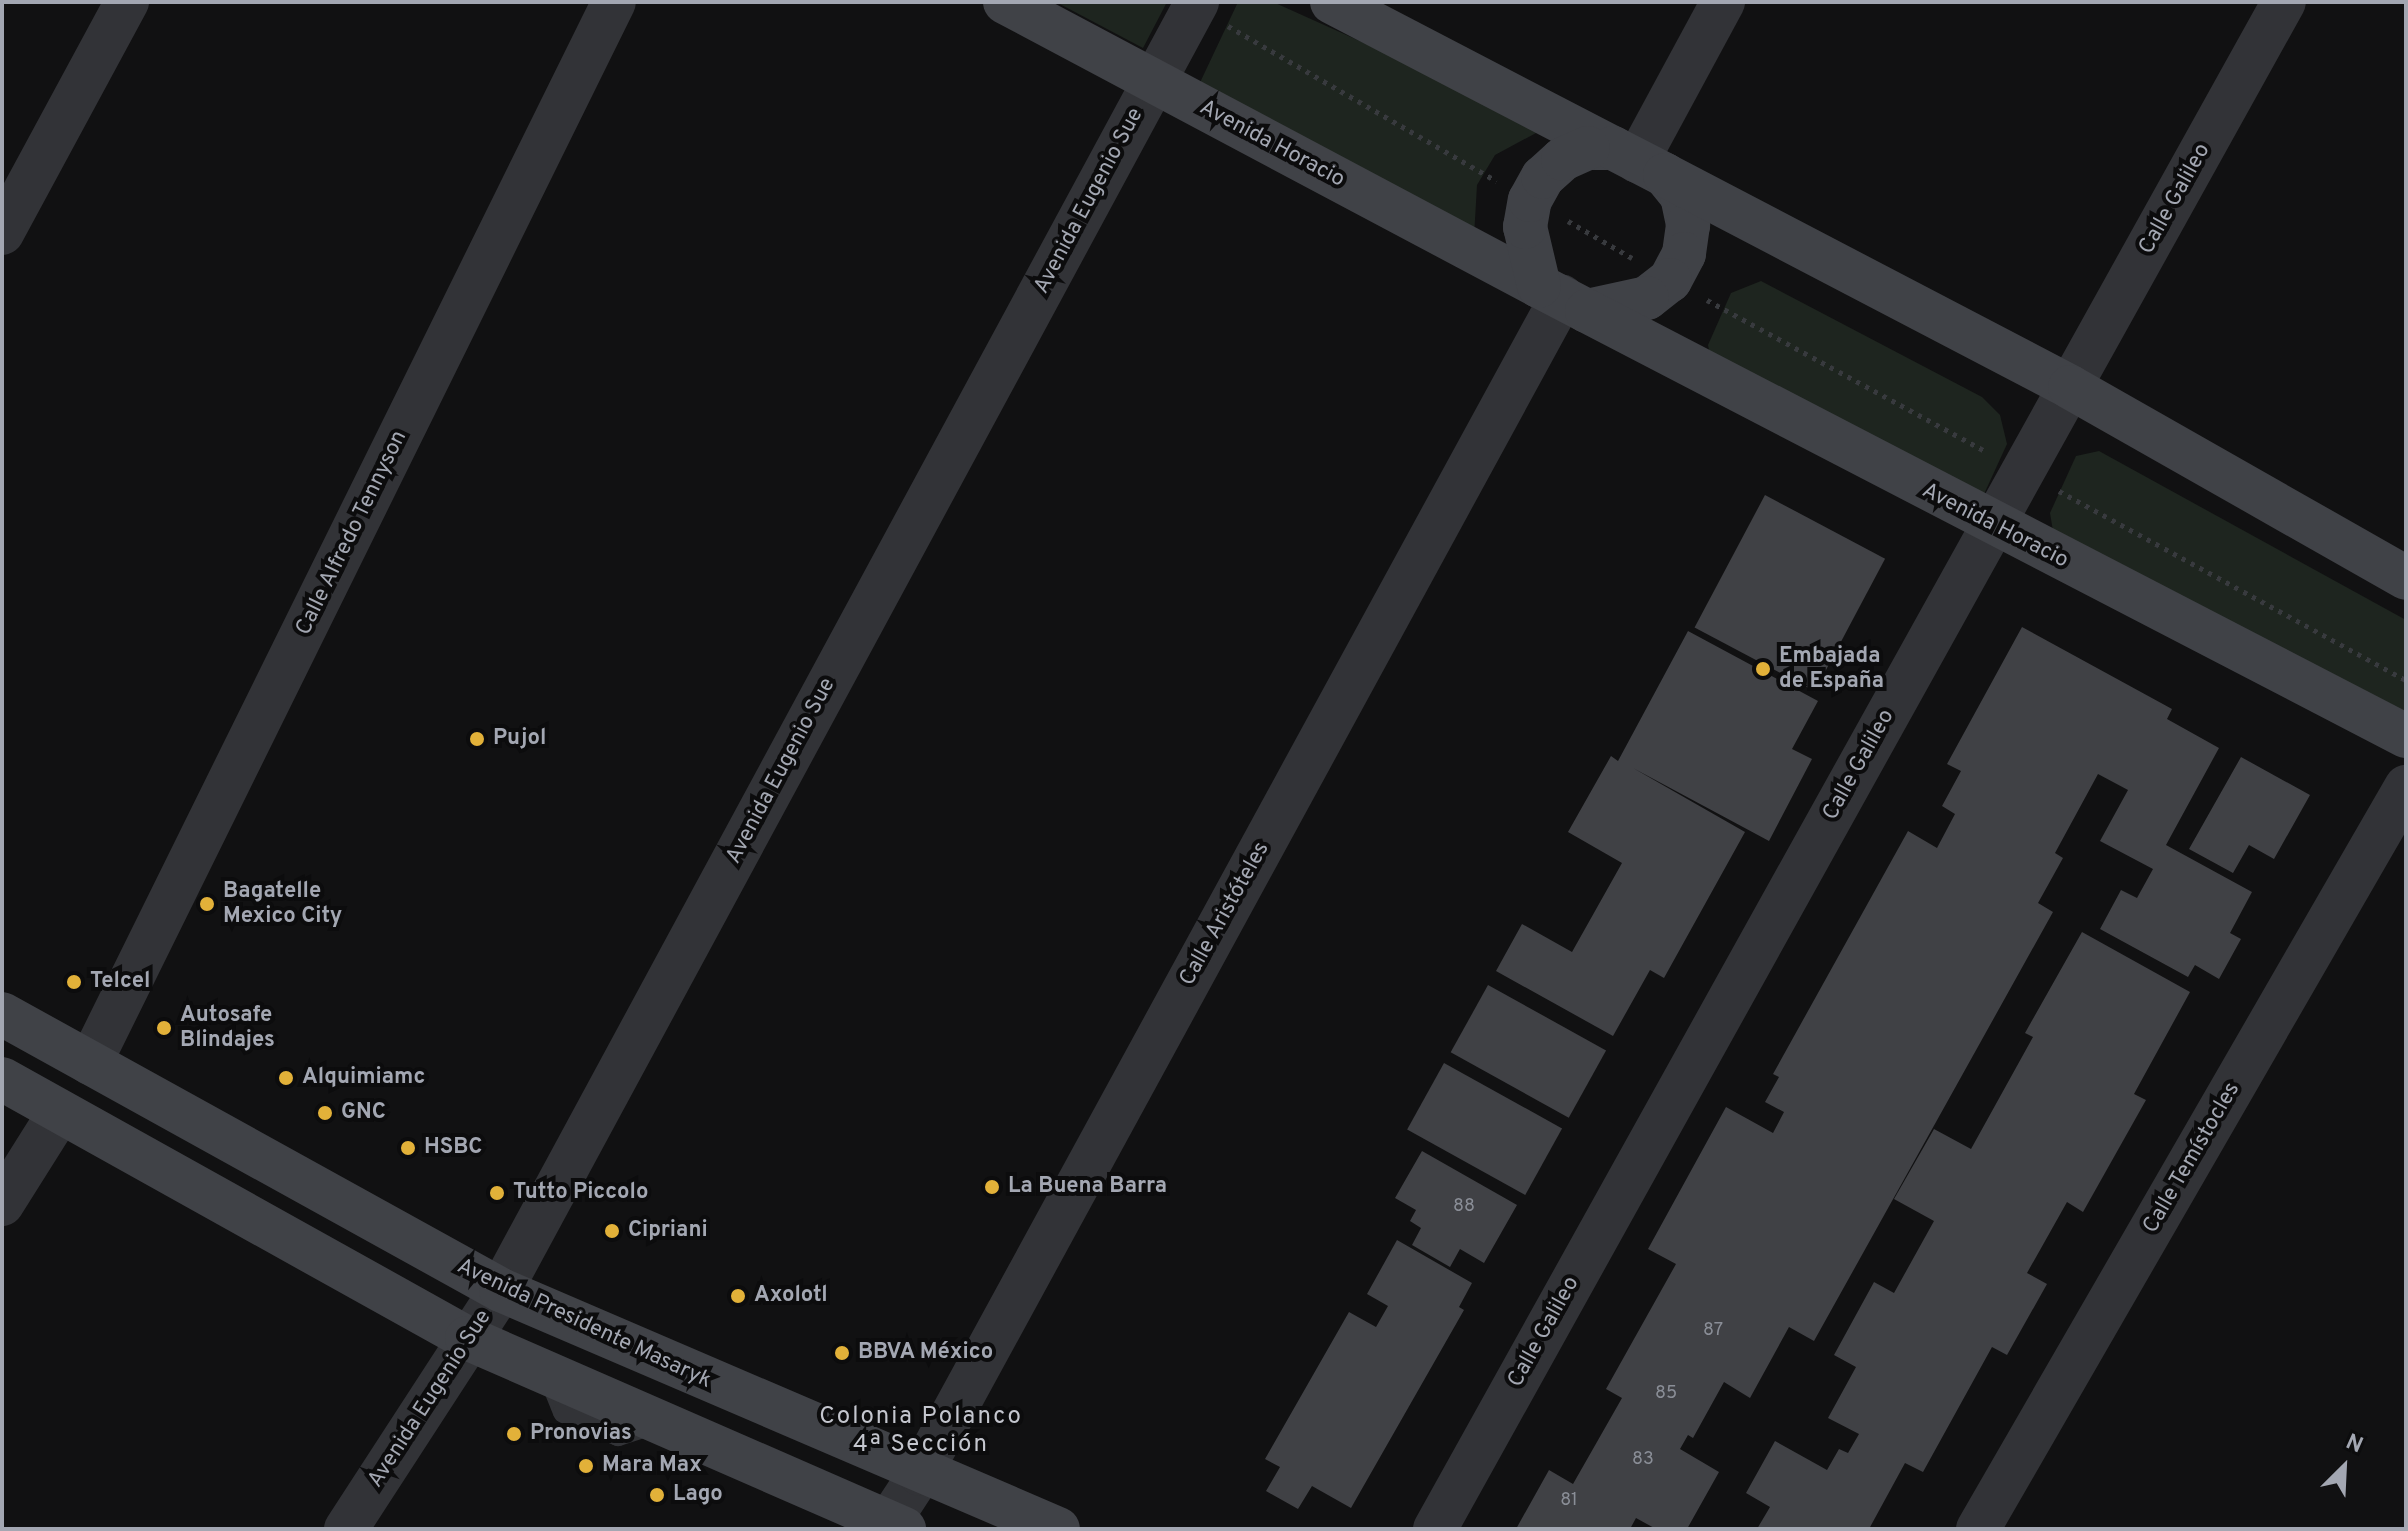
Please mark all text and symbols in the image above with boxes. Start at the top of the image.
street label: Avenida Horacio [1195,95,1349,193]
street label: Avenida Eugenio Sue [1029,104,1149,298]
street label: Calle Galileo [2134,139,2216,259]
street label: Calle Alfredo Tennyson [291,426,413,640]
street label: Avenida Horacio [1917,478,2073,574]
place label: Embajada de España [1779,643,1884,694]
marker: Embajada de España [1754,660,1772,678]
street label: Avenida Eugenio Sue [721,674,841,868]
street label: Calle Galileo [1818,705,1900,825]
place label: Pujol [493,726,546,752]
marker: Pujol [468,730,486,748]
street label: Calle Aristóteles [1174,837,1276,991]
place label: Bagatelle Mexico City [223,878,342,930]
marker: Bagatelle Mexico City [198,895,216,913]
place label: Telcel [90,969,151,995]
marker: Telcel [65,973,83,991]
place label: Autosafe Blindajes [180,1002,275,1054]
marker: Autosafe Blindajes [155,1019,173,1037]
place label: Alquimiamc [302,1065,425,1091]
marker: Alquimiamc [277,1069,295,1087]
street label: Calle Temístocles [2138,1077,2246,1239]
place label: GNC [341,1100,386,1126]
marker: GNC [316,1104,334,1122]
place label: HSBC [424,1135,482,1161]
marker: HSBC [399,1139,417,1157]
place label: La Buena Barra [1008,1174,1167,1200]
marker: La Buena Barra [983,1178,1001,1196]
place label: Tutto Piccolo [513,1180,648,1206]
marker: Tutto Piccolo [488,1184,506,1202]
house number: 88 [1453,1196,1475,1218]
place label: Cipriani [628,1218,708,1244]
marker: Cipriani [603,1222,621,1240]
street label: Avenida Presidente Masaryk [453,1253,715,1395]
street label: Calle Galileo [1503,1272,1585,1392]
place label: Axolotl [754,1283,828,1309]
marker: Axolotl [729,1287,747,1305]
street label: Avenida Eugenio Sue [363,1305,497,1493]
house number: 87 [1703,1320,1723,1342]
place label: BBVA México [858,1340,994,1366]
marker: BBVA México [833,1344,851,1362]
house number: 85 [1655,1383,1677,1405]
district label: Colonia Polanco 4ª Sección [819,1404,1023,1460]
place label: Pronovias [530,1421,632,1447]
marker: Pronovias [505,1425,523,1443]
north arrow [2304,1427,2384,1507]
text: N [2341,1429,2367,1460]
house number: 83 [1632,1449,1654,1471]
place label: Mara Max [602,1453,702,1479]
marker: Mara Max [577,1457,595,1475]
place label: Lago [673,1482,723,1508]
marker: Lago [648,1486,666,1504]
house number: 81 [1560,1490,1578,1512]

